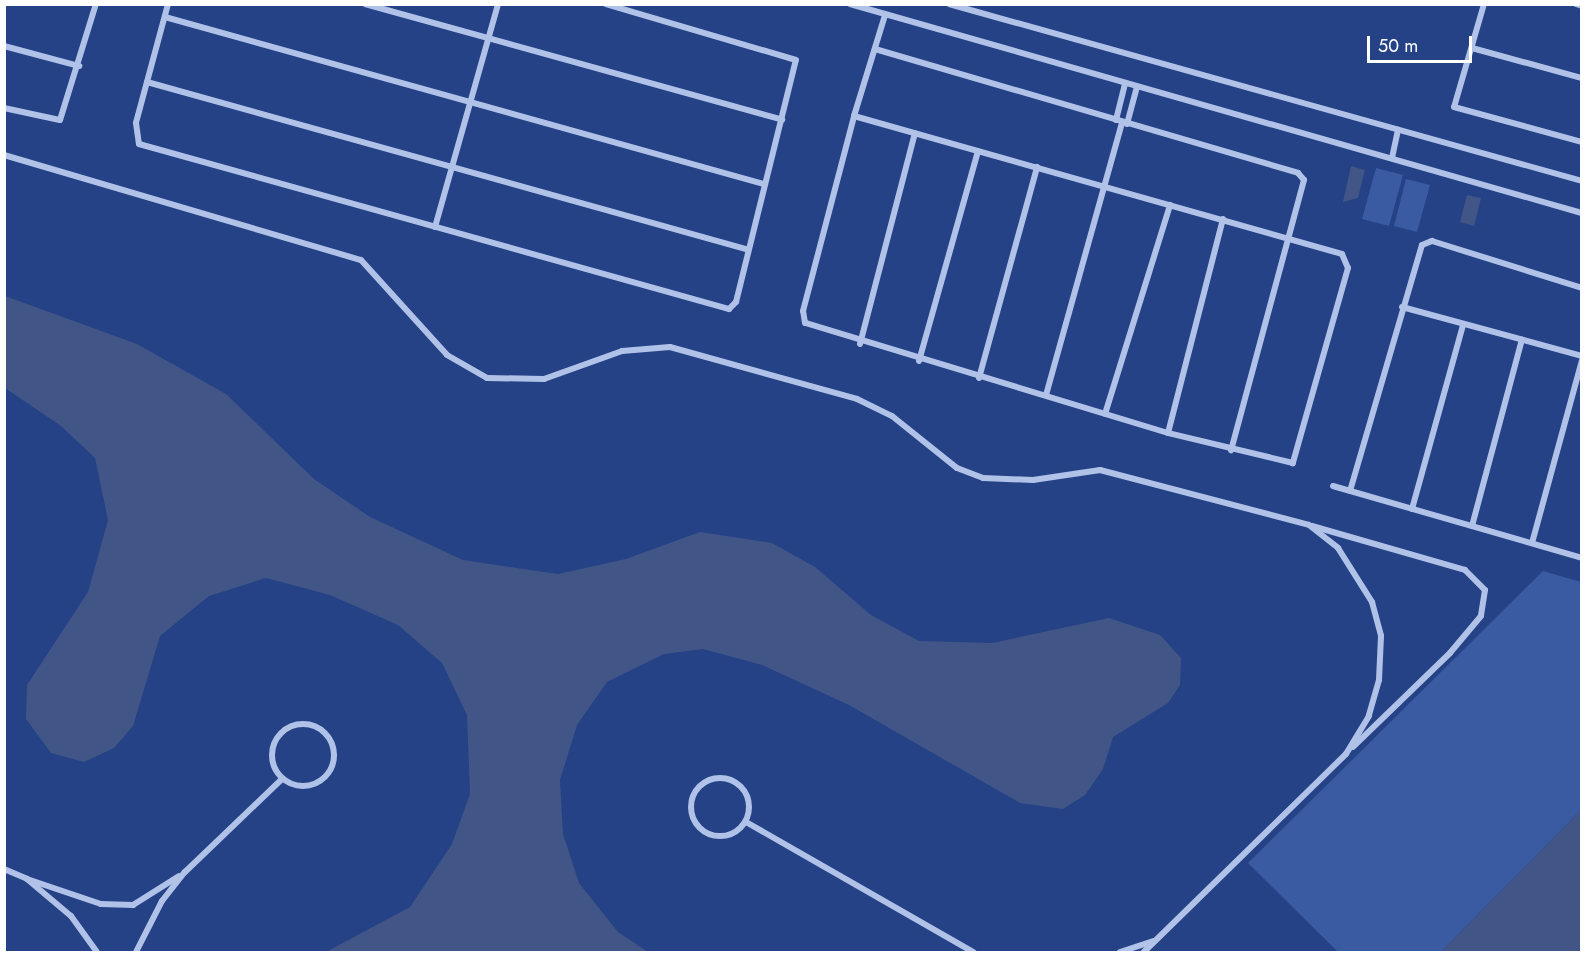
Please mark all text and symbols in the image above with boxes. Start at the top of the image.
scale bar [1370,24,1475,62]
text: 50 m [1378,33,1418,59]

